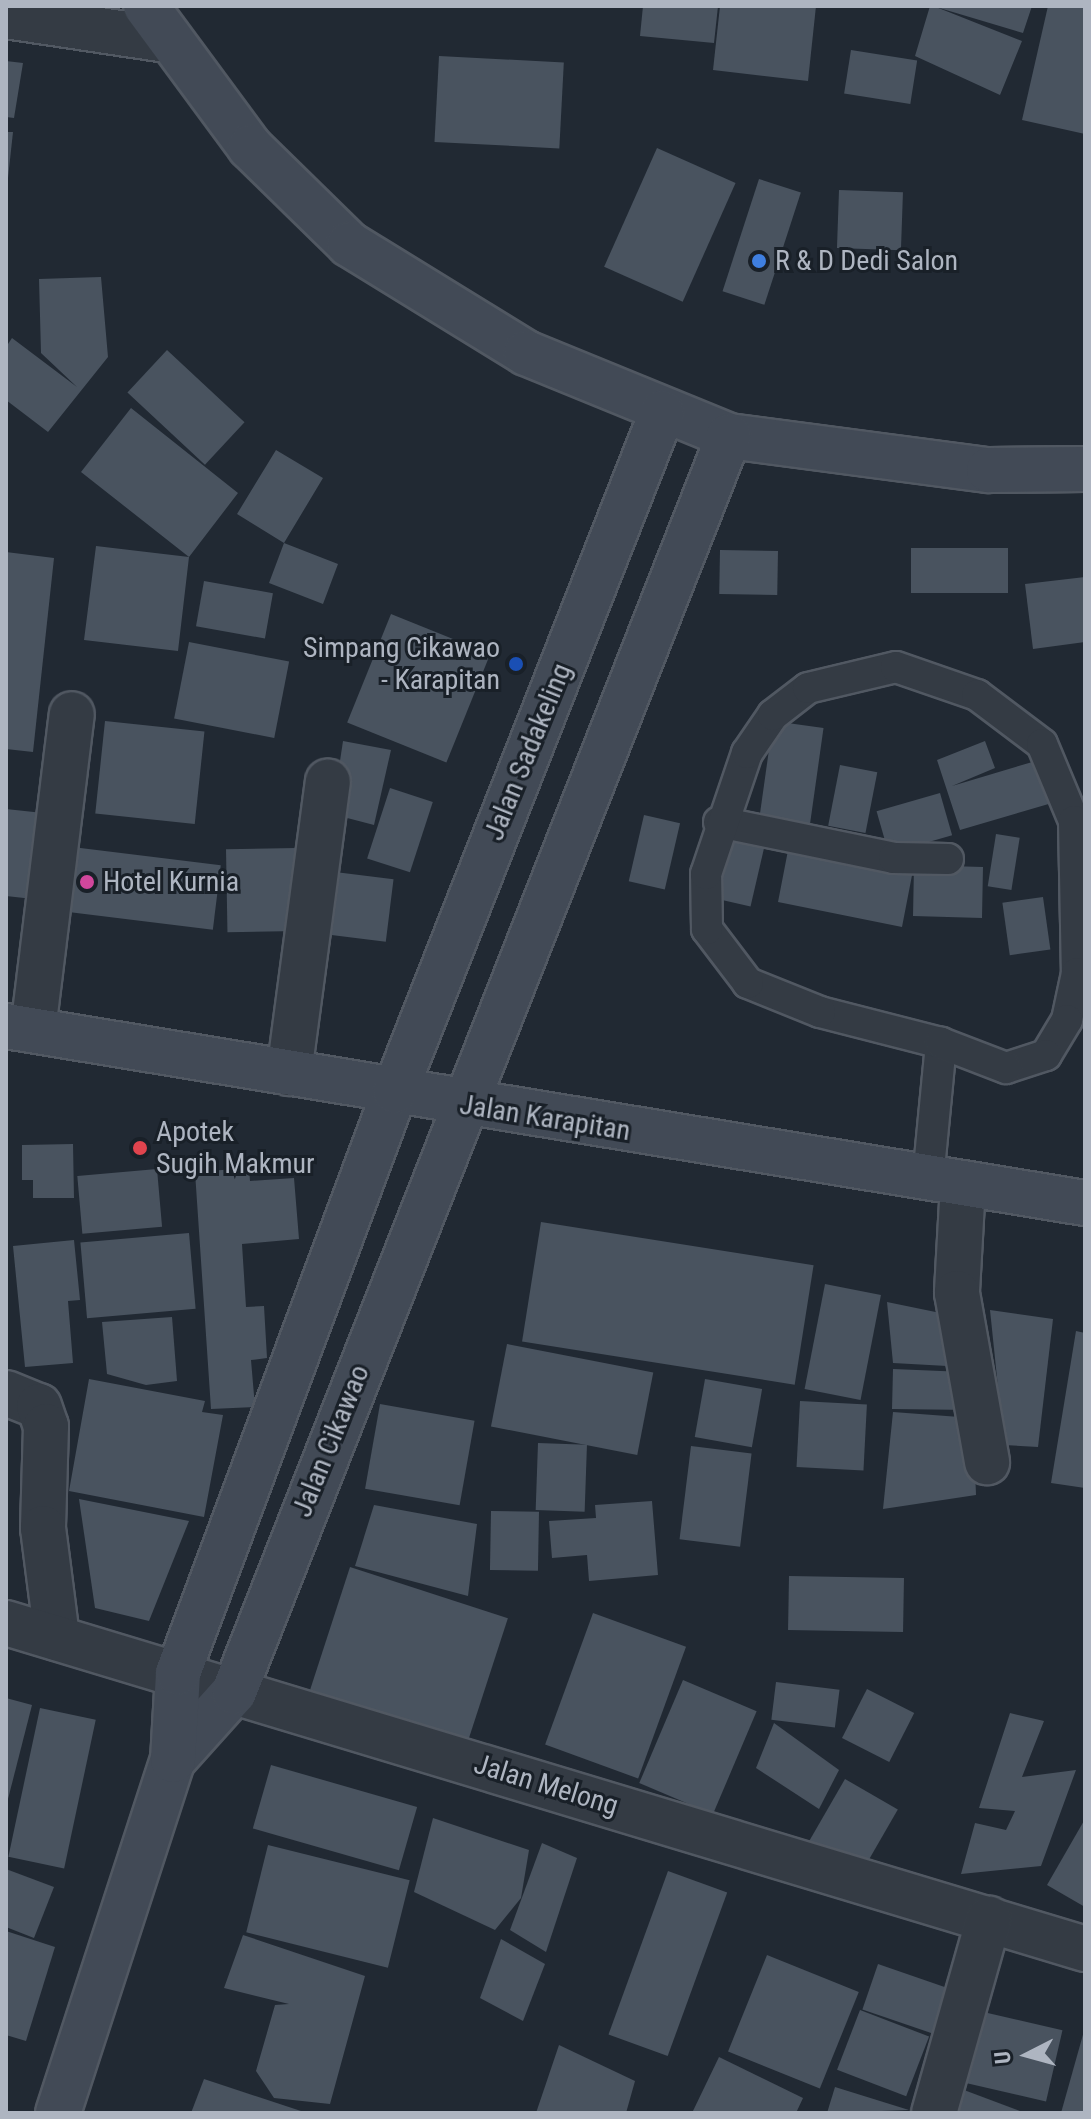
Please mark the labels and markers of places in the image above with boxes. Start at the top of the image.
place label: R & D Dedi Salon [775,244,958,278]
marker: R & D Dedi Salon [750,252,768,270]
place label: Simpang Cikawao - Karapitan [303,631,500,697]
marker: Simpang Cikawao - Karapitan [507,655,525,673]
place label: Hotel Kurnia [103,865,239,899]
marker: Hotel Kurnia [78,873,96,891]
place label: Apotek Sugih Makmur [156,1115,315,1181]
marker: Apotek Sugih Makmur [131,1139,149,1157]

